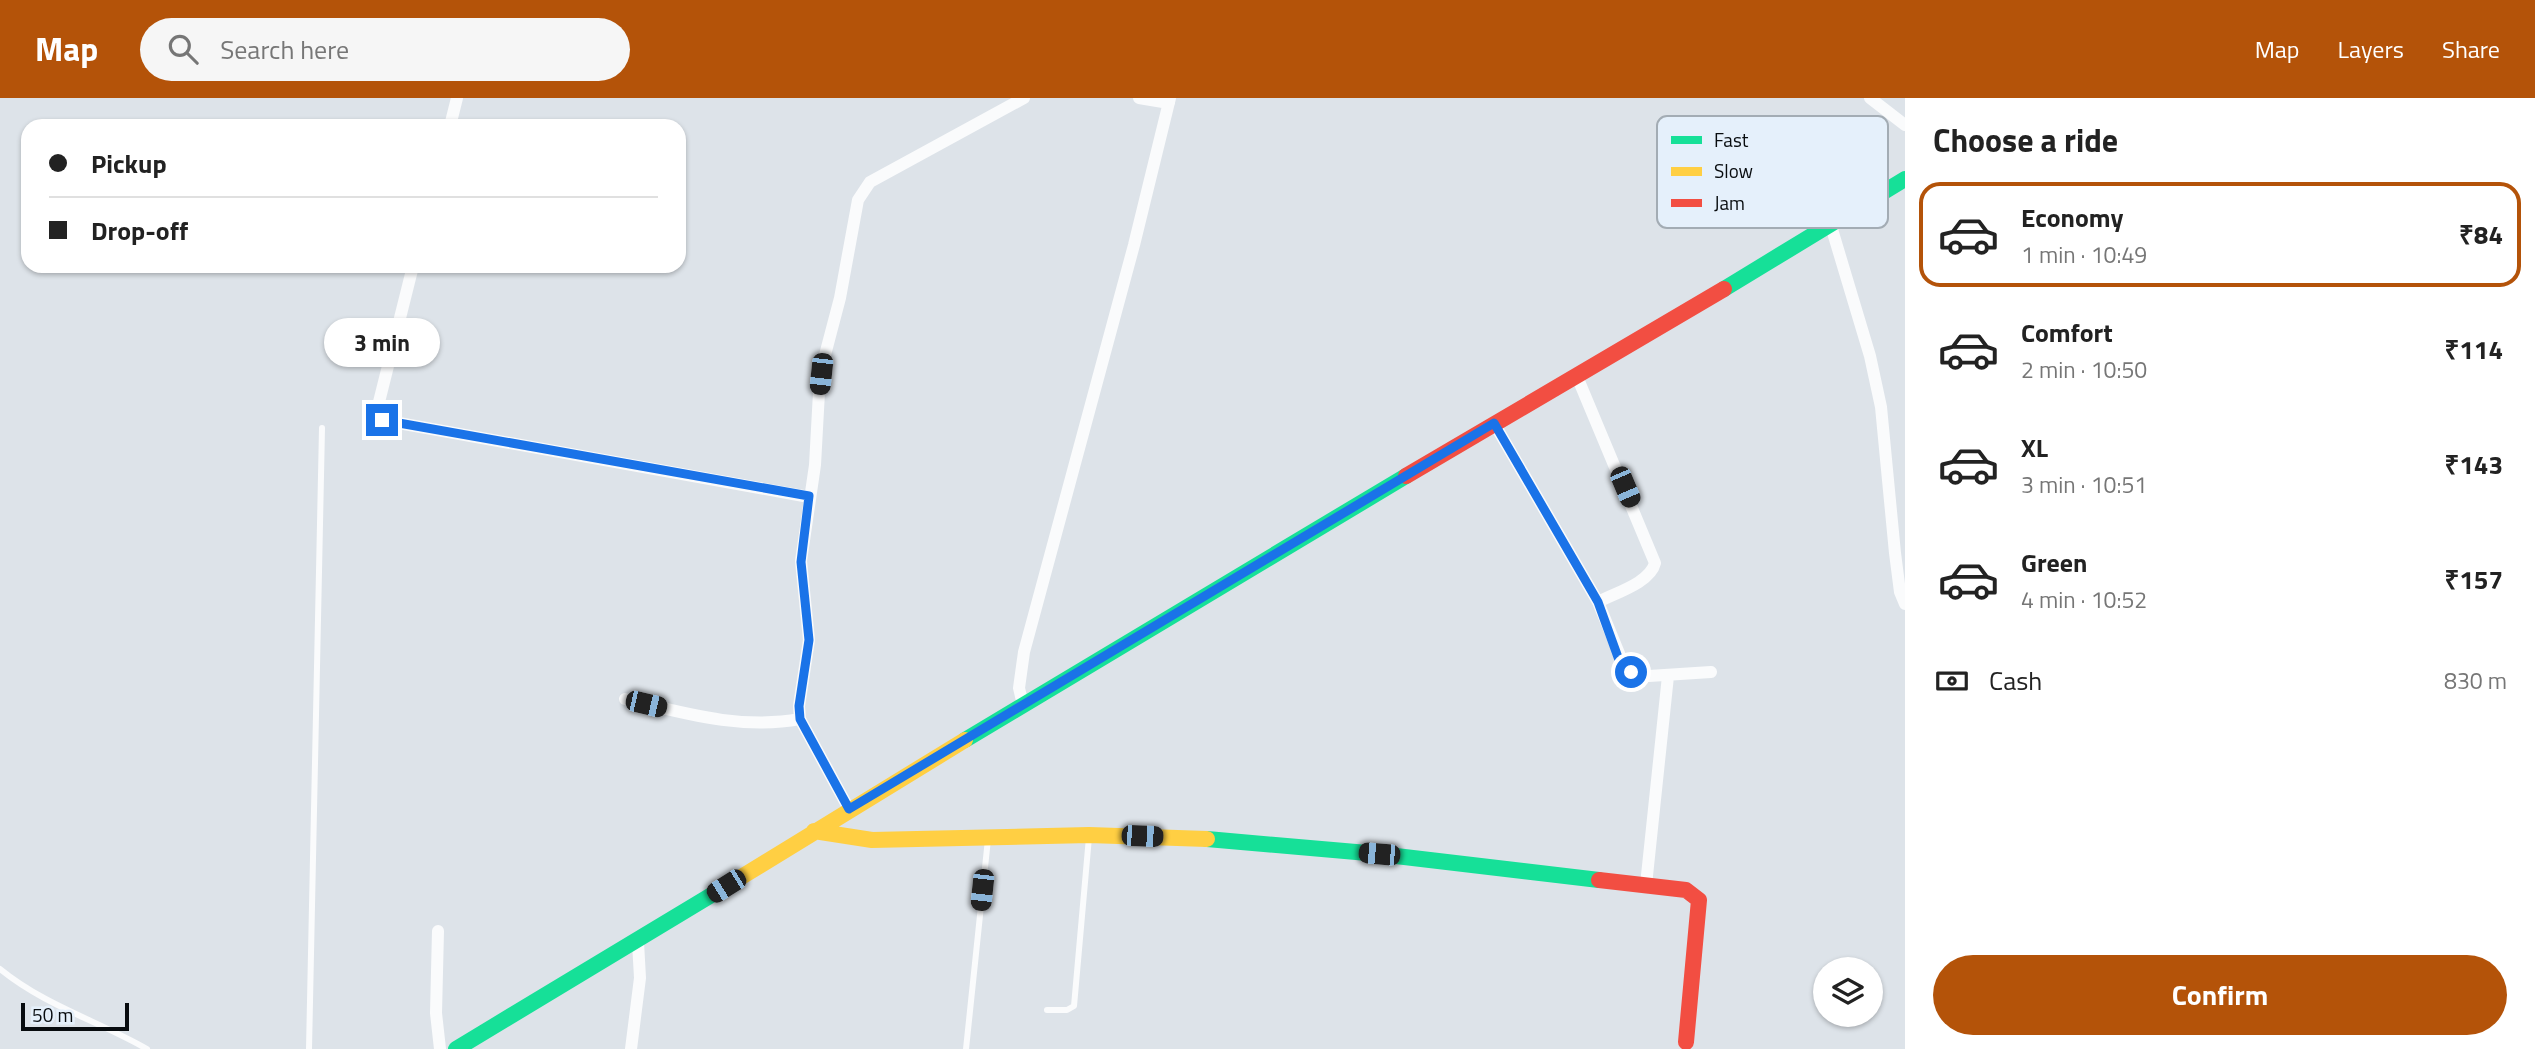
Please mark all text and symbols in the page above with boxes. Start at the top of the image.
search box [140,18,630,81]
text: Map [35,24,98,74]
icon: search [164,30,202,68]
text: Search here [220,30,349,69]
text: Map [2255,31,2300,67]
text: Layers [2338,31,2404,67]
text: Share [2442,31,2500,67]
legend [1657,116,1888,228]
text: Choose a ride [1933,116,2118,164]
text: Fast [1714,125,1749,154]
text: Pickup [91,144,167,183]
text: Slow [1714,156,1753,185]
text: Jam [1714,188,1745,217]
text: Economy [2021,198,2123,237]
icon: car [1937,203,2000,266]
text: Drop-off [91,211,188,250]
text: ₹84 [2459,215,2503,254]
text: 1 min · 10:49 [2021,237,2147,272]
text: Comfort [2021,313,2113,352]
callout: 3 min [324,318,440,368]
icon: car [1937,318,2000,381]
text: 3 min [354,325,410,360]
text: ₹114 [2444,330,2503,369]
car [809,352,834,396]
text: 2 min · 10:50 [2021,352,2147,387]
route end [366,404,398,436]
text: XL [2021,428,2048,467]
icon: car [1937,433,2000,496]
text: ₹143 [2444,445,2503,484]
car [1608,464,1643,510]
text: 3 min · 10:51 [2021,467,2147,502]
text: Green [2021,543,2087,582]
icon: car [1937,548,2000,611]
text: ₹157 [2444,560,2503,599]
text: 4 min · 10:52 [2021,582,2147,617]
route start [1615,656,1647,688]
text: Cash [1989,661,2042,700]
icon: cash [1933,662,1971,700]
text: 830 m [2444,663,2507,698]
car [624,689,669,719]
car [1121,825,1164,847]
car [1358,842,1401,866]
car [703,866,750,906]
car [970,868,995,912]
button: Confirm [1933,955,2507,1035]
map controls [1813,957,1883,1027]
button: layers [1813,957,1883,1027]
scale bar [21,1000,130,1032]
text: 50 m [32,1000,73,1029]

